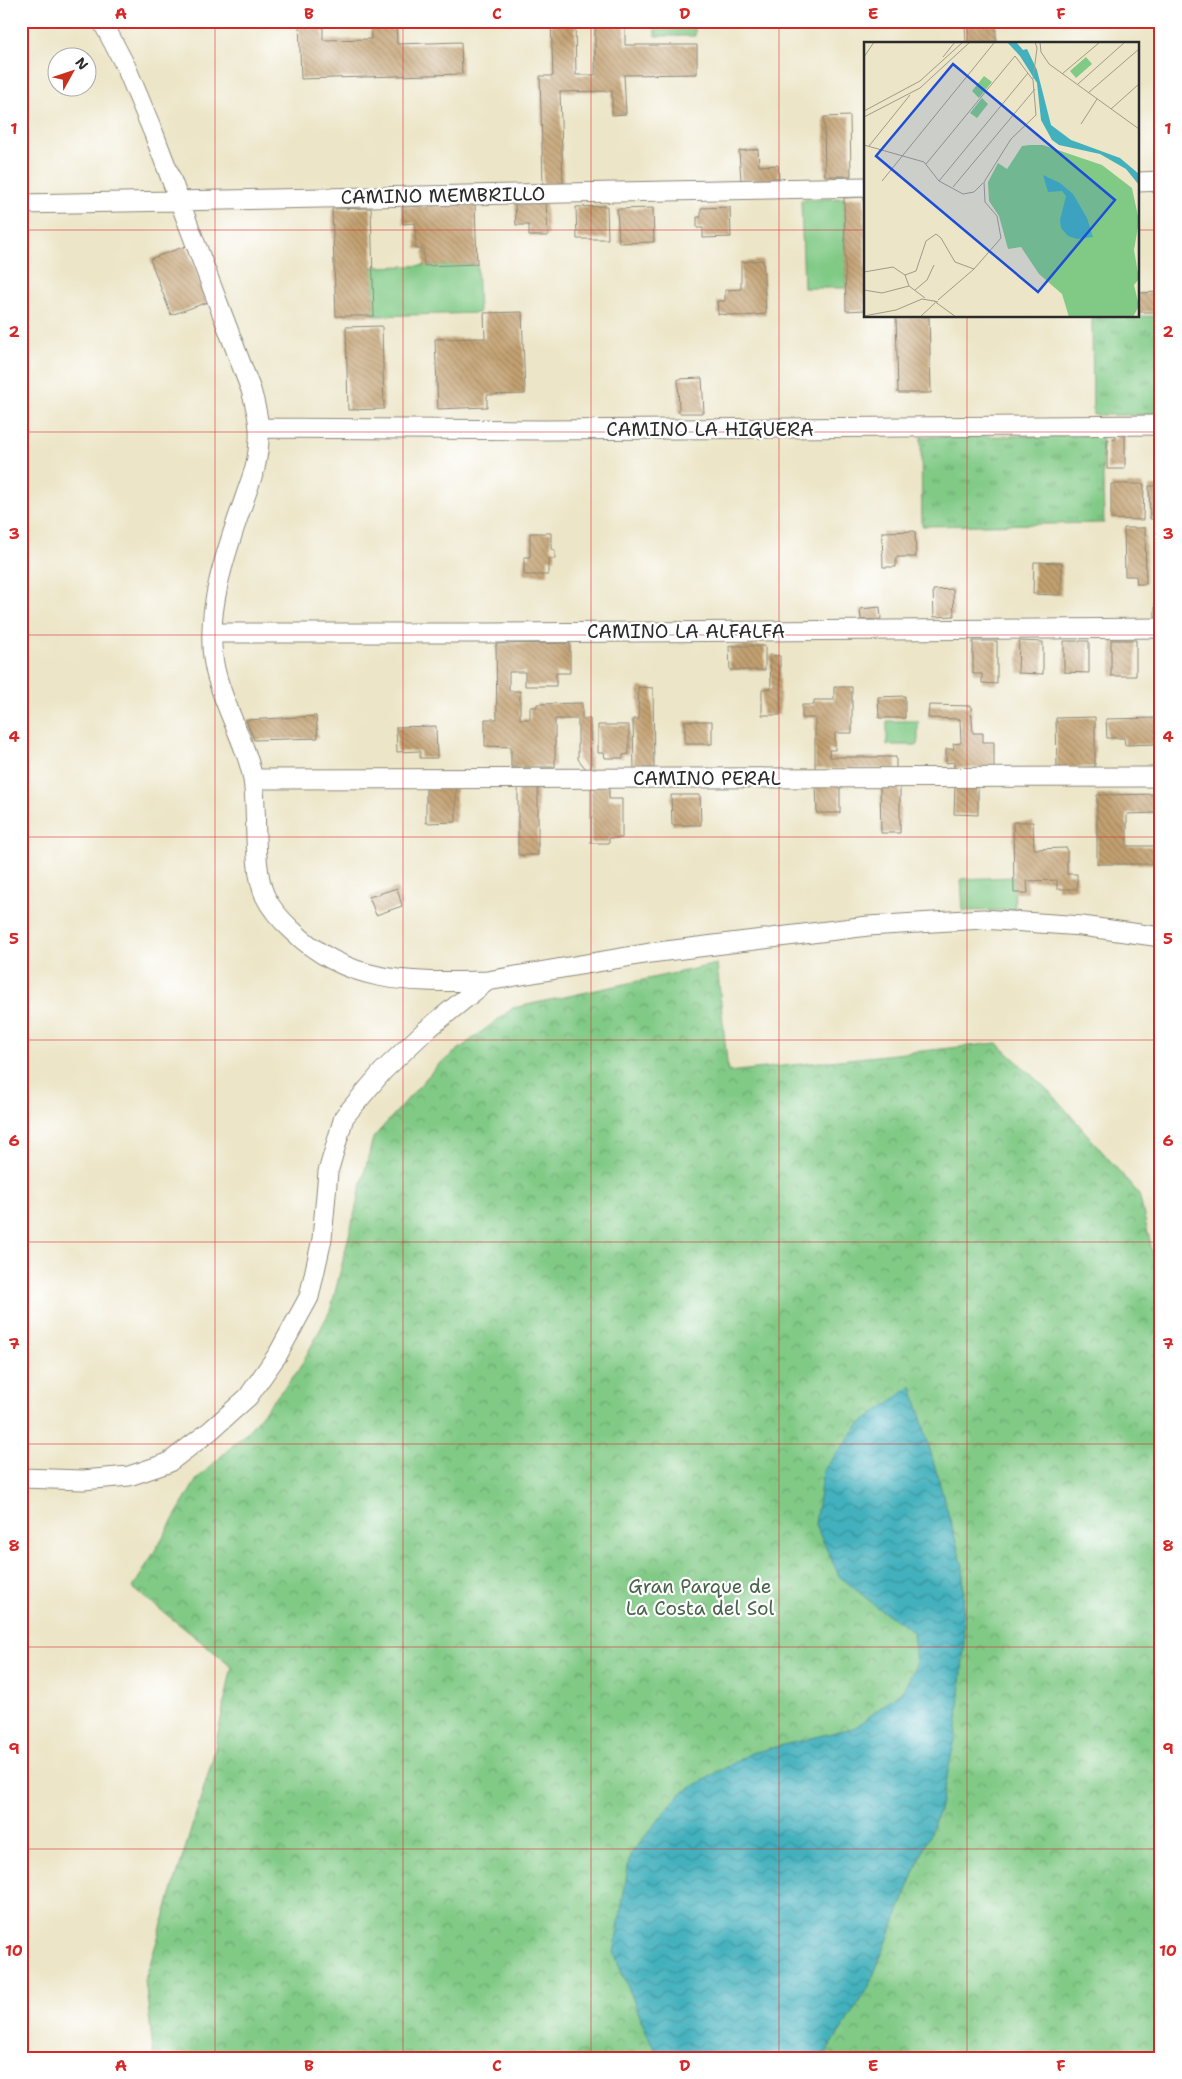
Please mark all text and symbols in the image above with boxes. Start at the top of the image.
text: A [115,3,127,24]
text: B [304,3,314,24]
text: C [492,3,502,24]
text: D [679,3,691,24]
text: E [868,3,878,24]
text: F [1056,3,1066,24]
inset map [864,42,1140,318]
north arrow [48,48,98,98]
text: N [71,54,92,74]
text: 1 [10,118,18,139]
text: 1 [1164,118,1172,139]
street label: CAMINO MEMBRILLO [340,181,546,210]
text: 2 [8,321,20,342]
text: 2 [1162,321,1174,342]
street label: CAMINO LA HIGUERA [606,417,814,442]
text: 3 [8,523,20,544]
text: 3 [1162,523,1174,544]
street label: CAMINO LA ALFALFA [587,619,785,644]
text: 4 [8,726,20,747]
text: 4 [1162,726,1174,747]
street label: CAMINO PERAL [633,766,781,791]
text: 5 [9,928,19,949]
text: 5 [1163,928,1173,949]
text: 6 [8,1130,20,1151]
text: 6 [1162,1130,1174,1151]
text: 7 [8,1333,20,1354]
text: 7 [1162,1333,1174,1354]
text: 8 [8,1535,20,1556]
text: 8 [1162,1535,1174,1556]
park label: Gran Parque de La Costa del Sol [626,1574,774,1621]
text: 9 [8,1738,20,1759]
text: 9 [1162,1738,1174,1759]
text: 10 [5,1940,23,1961]
text: 10 [1159,1940,1177,1961]
text: A [115,2055,127,2076]
text: B [304,2055,314,2076]
text: C [492,2055,502,2076]
text: D [679,2055,691,2076]
text: E [868,2055,878,2076]
text: F [1056,2055,1066,2076]

